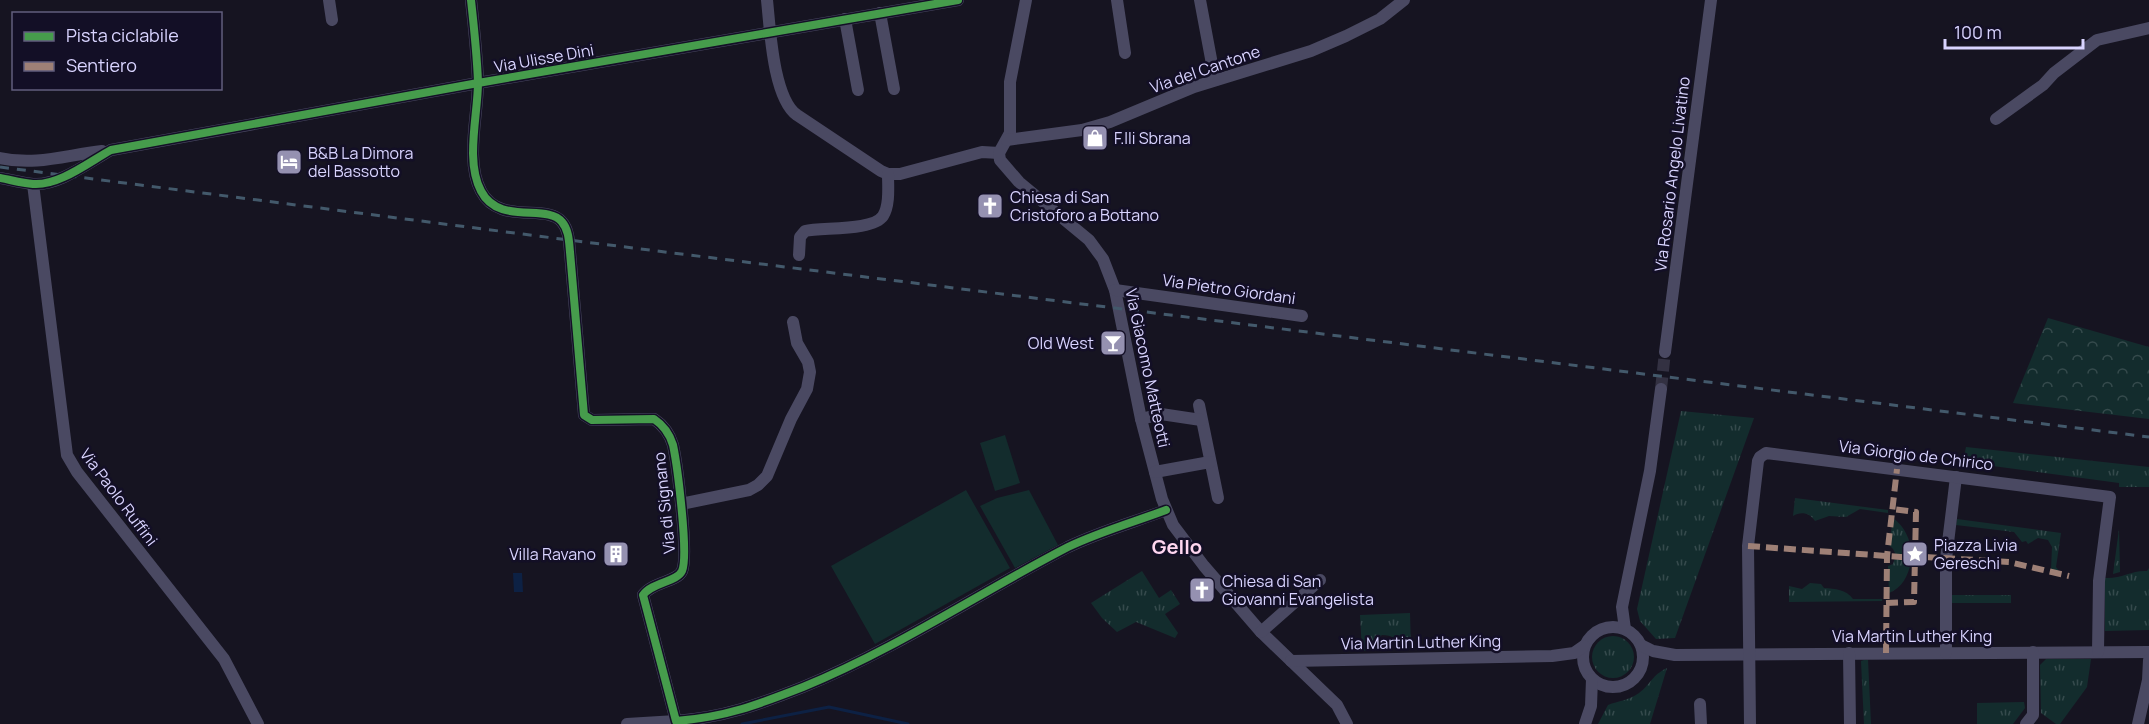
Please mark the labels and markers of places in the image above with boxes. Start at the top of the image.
shop icon: F.lli Sbrana [1080,123,1110,153]
place label: F.lli Sbrana [1114,127,1191,149]
place label: B&B La Dimora del Bassotto [308,142,413,182]
hotel icon: B&B La Dimora del Bassotto [274,147,304,177]
place label: Chiesa di San Cristoforo a Bottano [1010,186,1159,226]
church icon: Chiesa di San Cristoforo a Bottano [975,191,1005,221]
bar icon: Old West [1098,328,1128,358]
place label: Old West [1028,332,1094,354]
place label: Piazza Livia Gereschi [1934,534,2018,574]
building icon: Villa Ravano [601,539,631,569]
place icon: Piazza Livia Gereschi [1900,539,1930,569]
place label: Villa Ravano [509,543,596,565]
place label: Chiesa di San Giovanni Evangelista [1222,570,1374,610]
church icon: Chiesa di San Giovanni Evangelista [1187,575,1217,605]

